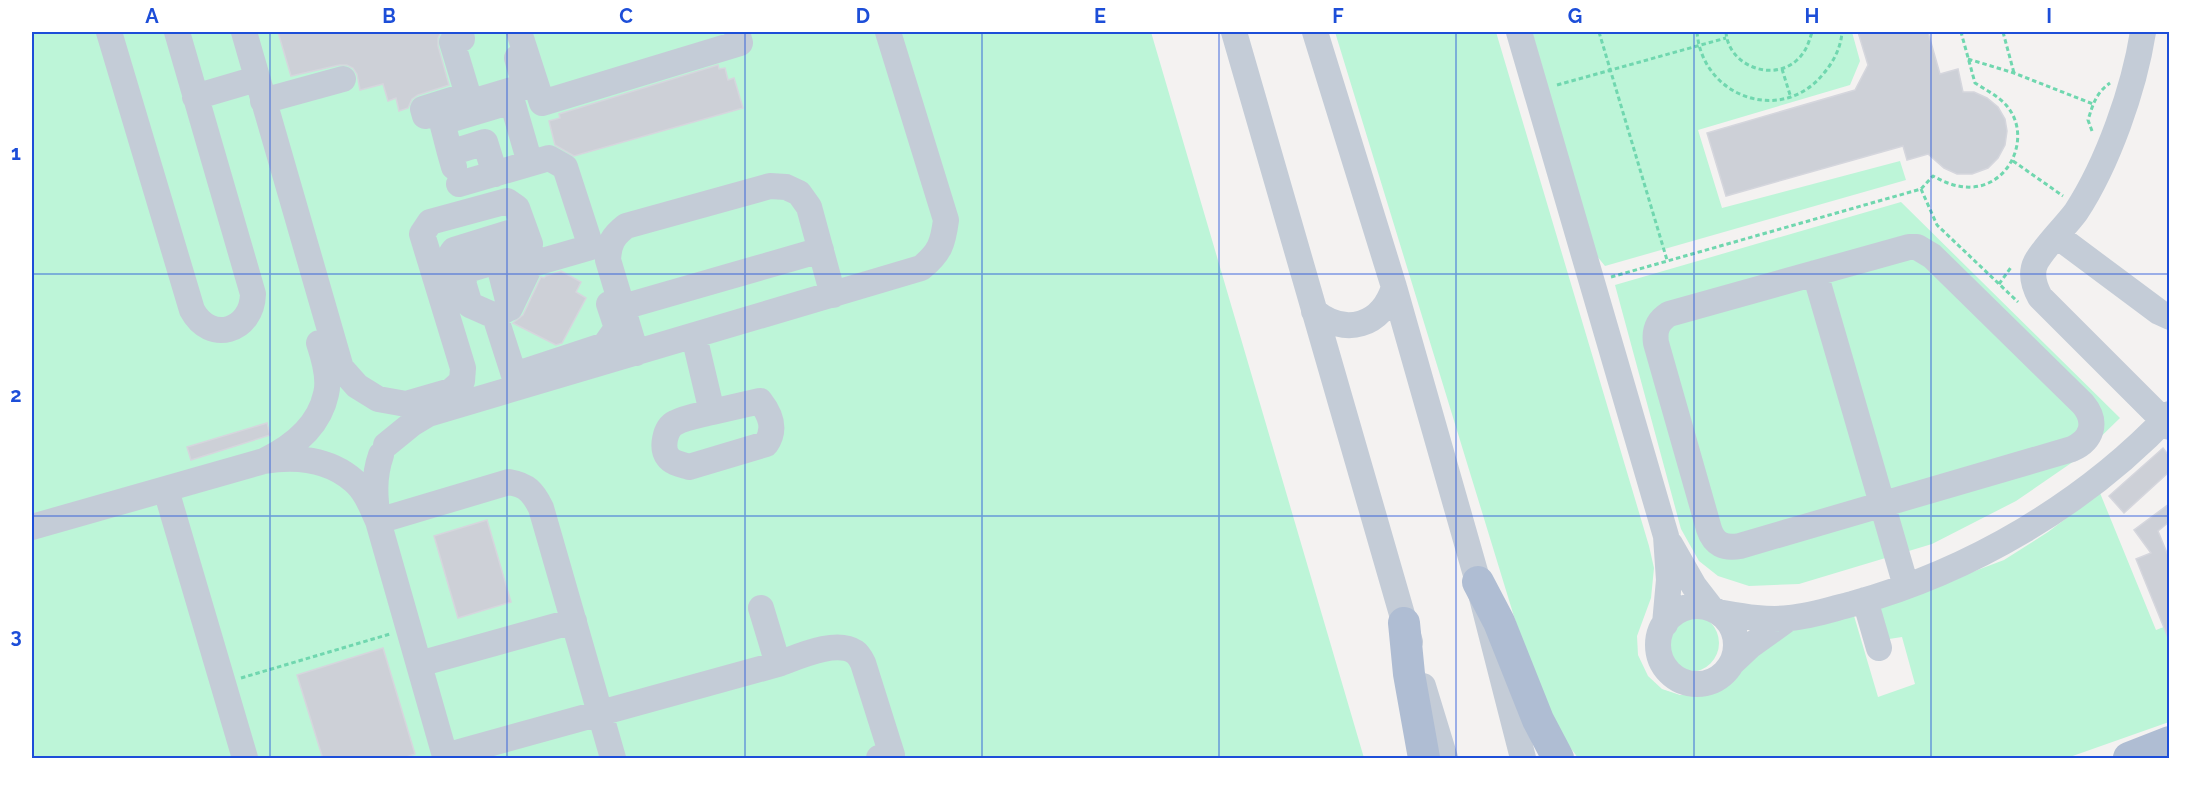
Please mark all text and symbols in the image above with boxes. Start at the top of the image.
text: A [145,4,159,28]
text: B [382,4,396,28]
text: C [619,4,633,28]
text: D [856,4,870,28]
text: E [1094,4,1106,28]
text: F [1332,4,1344,28]
text: G [1568,4,1582,28]
text: H [1805,4,1819,28]
text: I [2046,4,2052,28]
text: 1 [11,141,21,165]
text: 2 [10,383,22,407]
text: 3 [10,624,22,648]

